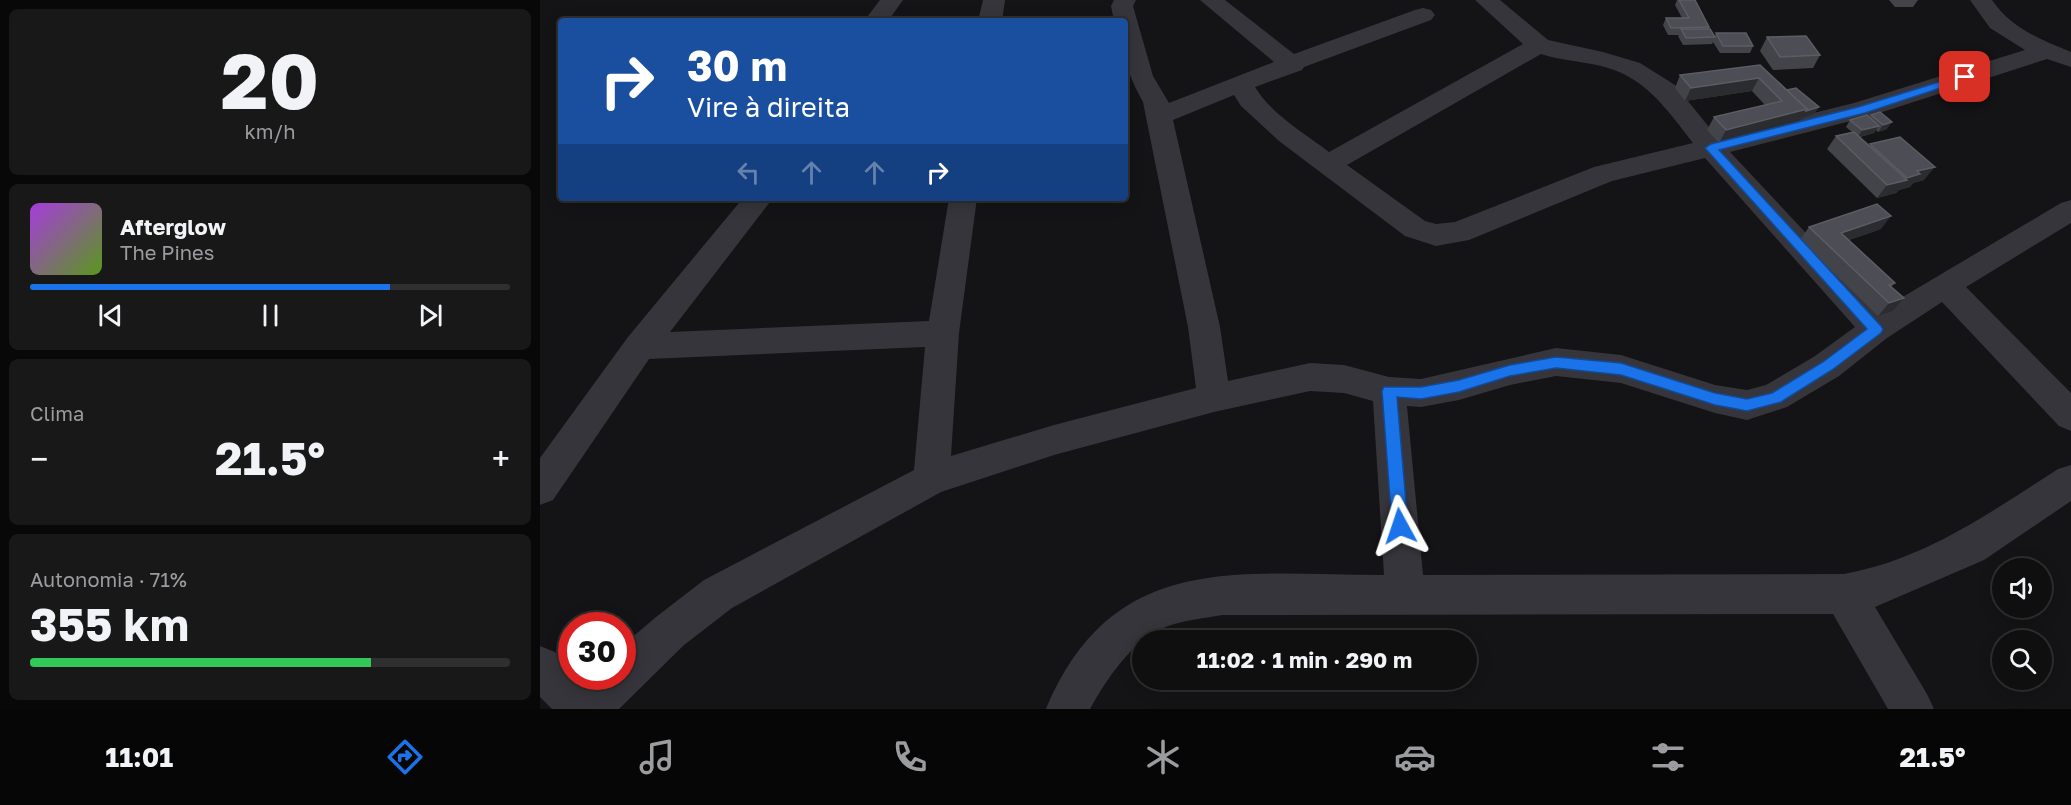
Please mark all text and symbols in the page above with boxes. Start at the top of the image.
text: 20 [221,33,319,126]
text: 30 m [687,40,787,90]
icon: right [588,42,666,120]
pin [1939,51,1990,102]
icon: arrive [1948,60,1981,93]
text: Vire à direita [687,91,850,123]
text: km/h [245,119,295,143]
icon: left [732,156,765,189]
icon: ahead [795,156,828,189]
icon: ahead [858,156,891,189]
icon: right [921,156,954,189]
text: Afterglow [120,213,226,240]
text: The Pines [120,240,214,264]
icon: previous [94,299,127,332]
icon: pause [254,299,287,332]
icon: next [414,299,447,332]
text: Clima [30,401,84,425]
text: 21.5° [215,431,325,485]
text: − [30,439,48,478]
text: + [492,439,510,478]
position arrow [1368,494,1432,558]
map controls [1992,558,2052,690]
button: sound [1992,558,2052,618]
text: Autonomia · 71% [30,567,187,591]
text: 355 km [30,597,189,651]
speed limit sign: 30 [558,612,636,690]
button: search [1992,630,2052,690]
text: 11:02 · 1 min · 290 m [1197,646,1412,673]
icon: directions [384,736,426,778]
icon: music [636,736,678,778]
icon: phone [889,736,931,778]
icon: climate [1142,736,1184,778]
icon: car [1394,736,1436,778]
icon: filters [1647,736,1689,778]
text: 11:01 [105,741,173,773]
text: 21.5° [1900,741,1966,773]

